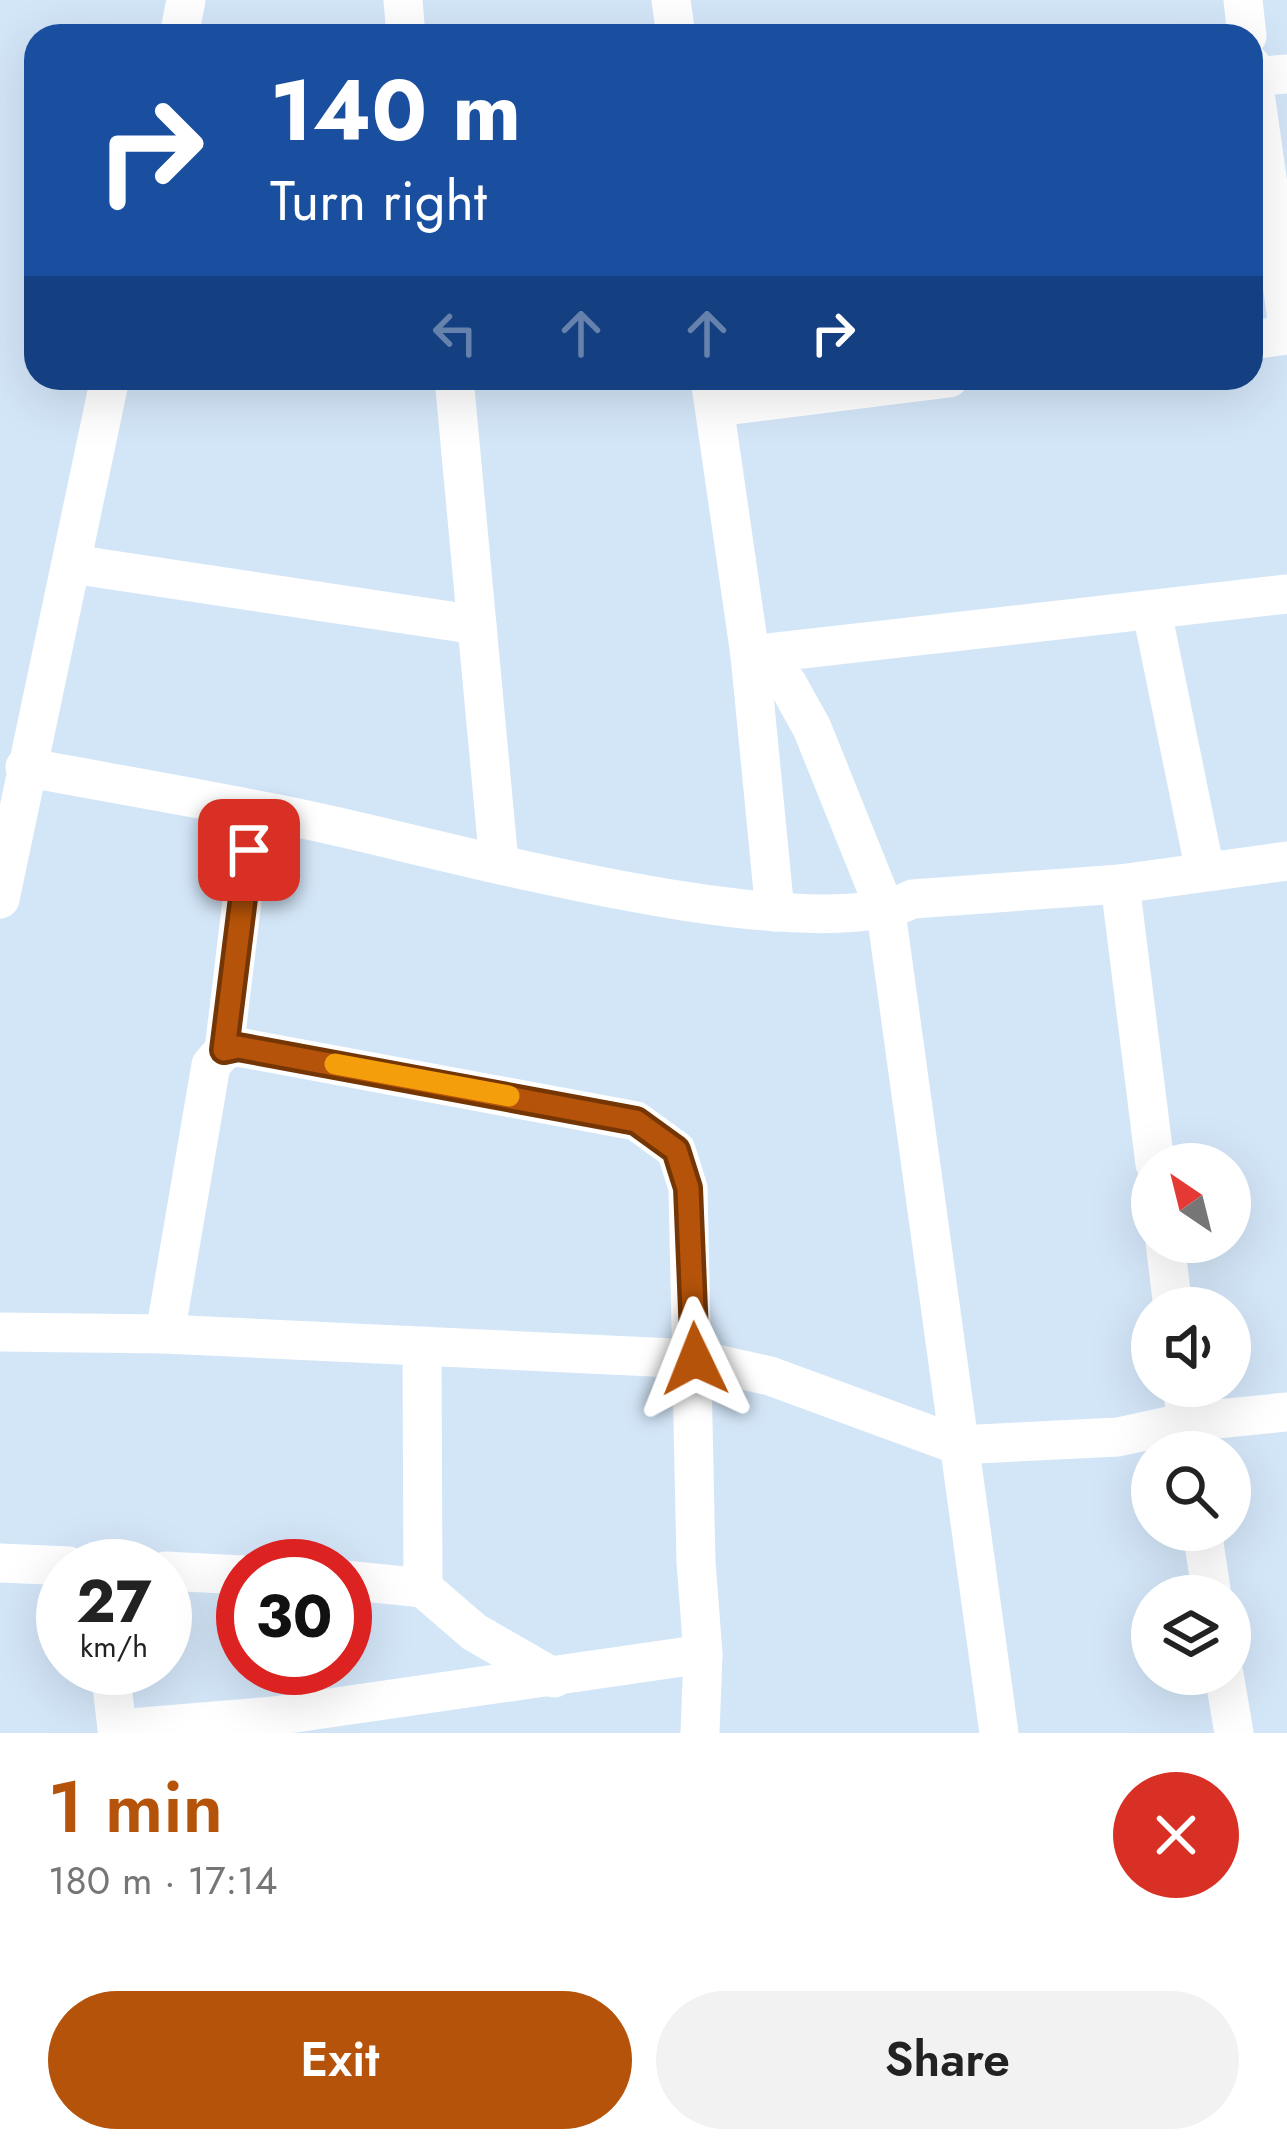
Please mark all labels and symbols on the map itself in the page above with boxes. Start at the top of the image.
pin [198,799,300,901]
north arrow [1131,1143,1251,1263]
position arrow [632,1296,758,1422]
speed limit sign: 30 [216,1539,372,1695]

